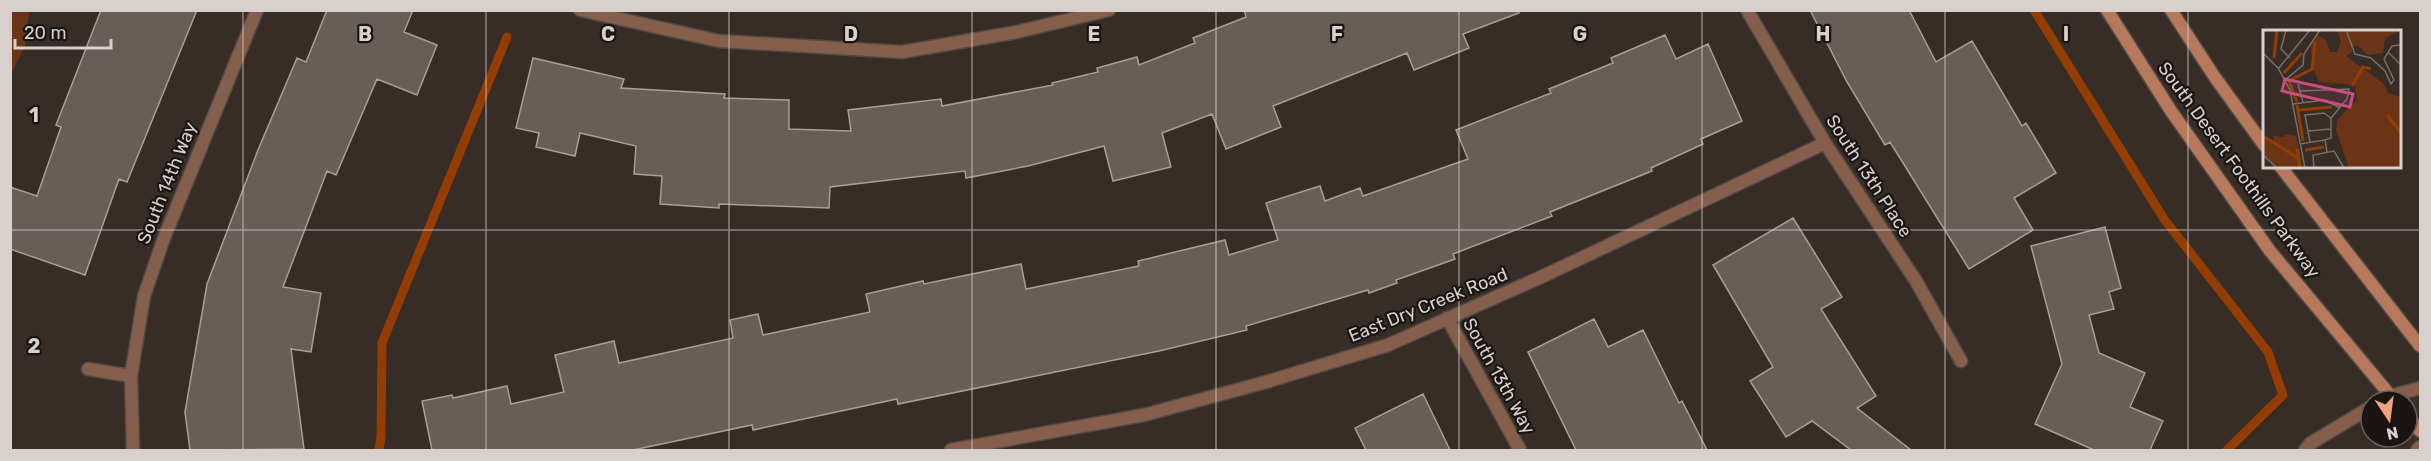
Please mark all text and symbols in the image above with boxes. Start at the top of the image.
scale bar [15,12,111,50]
text: 20 m [24,22,66,44]
text: B [358,22,372,46]
text: C [601,22,615,46]
text: D [844,22,858,46]
text: E [1088,22,1100,46]
text: F [1331,22,1343,46]
text: G [1573,22,1587,46]
text: H [1816,22,1830,46]
text: I [2063,22,2069,46]
inset map [2263,30,2401,168]
street label: South Desert Foothills Parkway [2153,58,2325,282]
text: 1 [29,103,39,127]
street label: South 13th Place [1821,111,1917,241]
street label: South 14th Way [133,119,201,247]
street label: East Dry Creek Road [1345,263,1511,347]
street label: South 13th Way [1458,314,1540,438]
text: 2 [28,334,41,358]
north arrow [2359,389,2419,449]
text: N [2385,423,2400,444]

